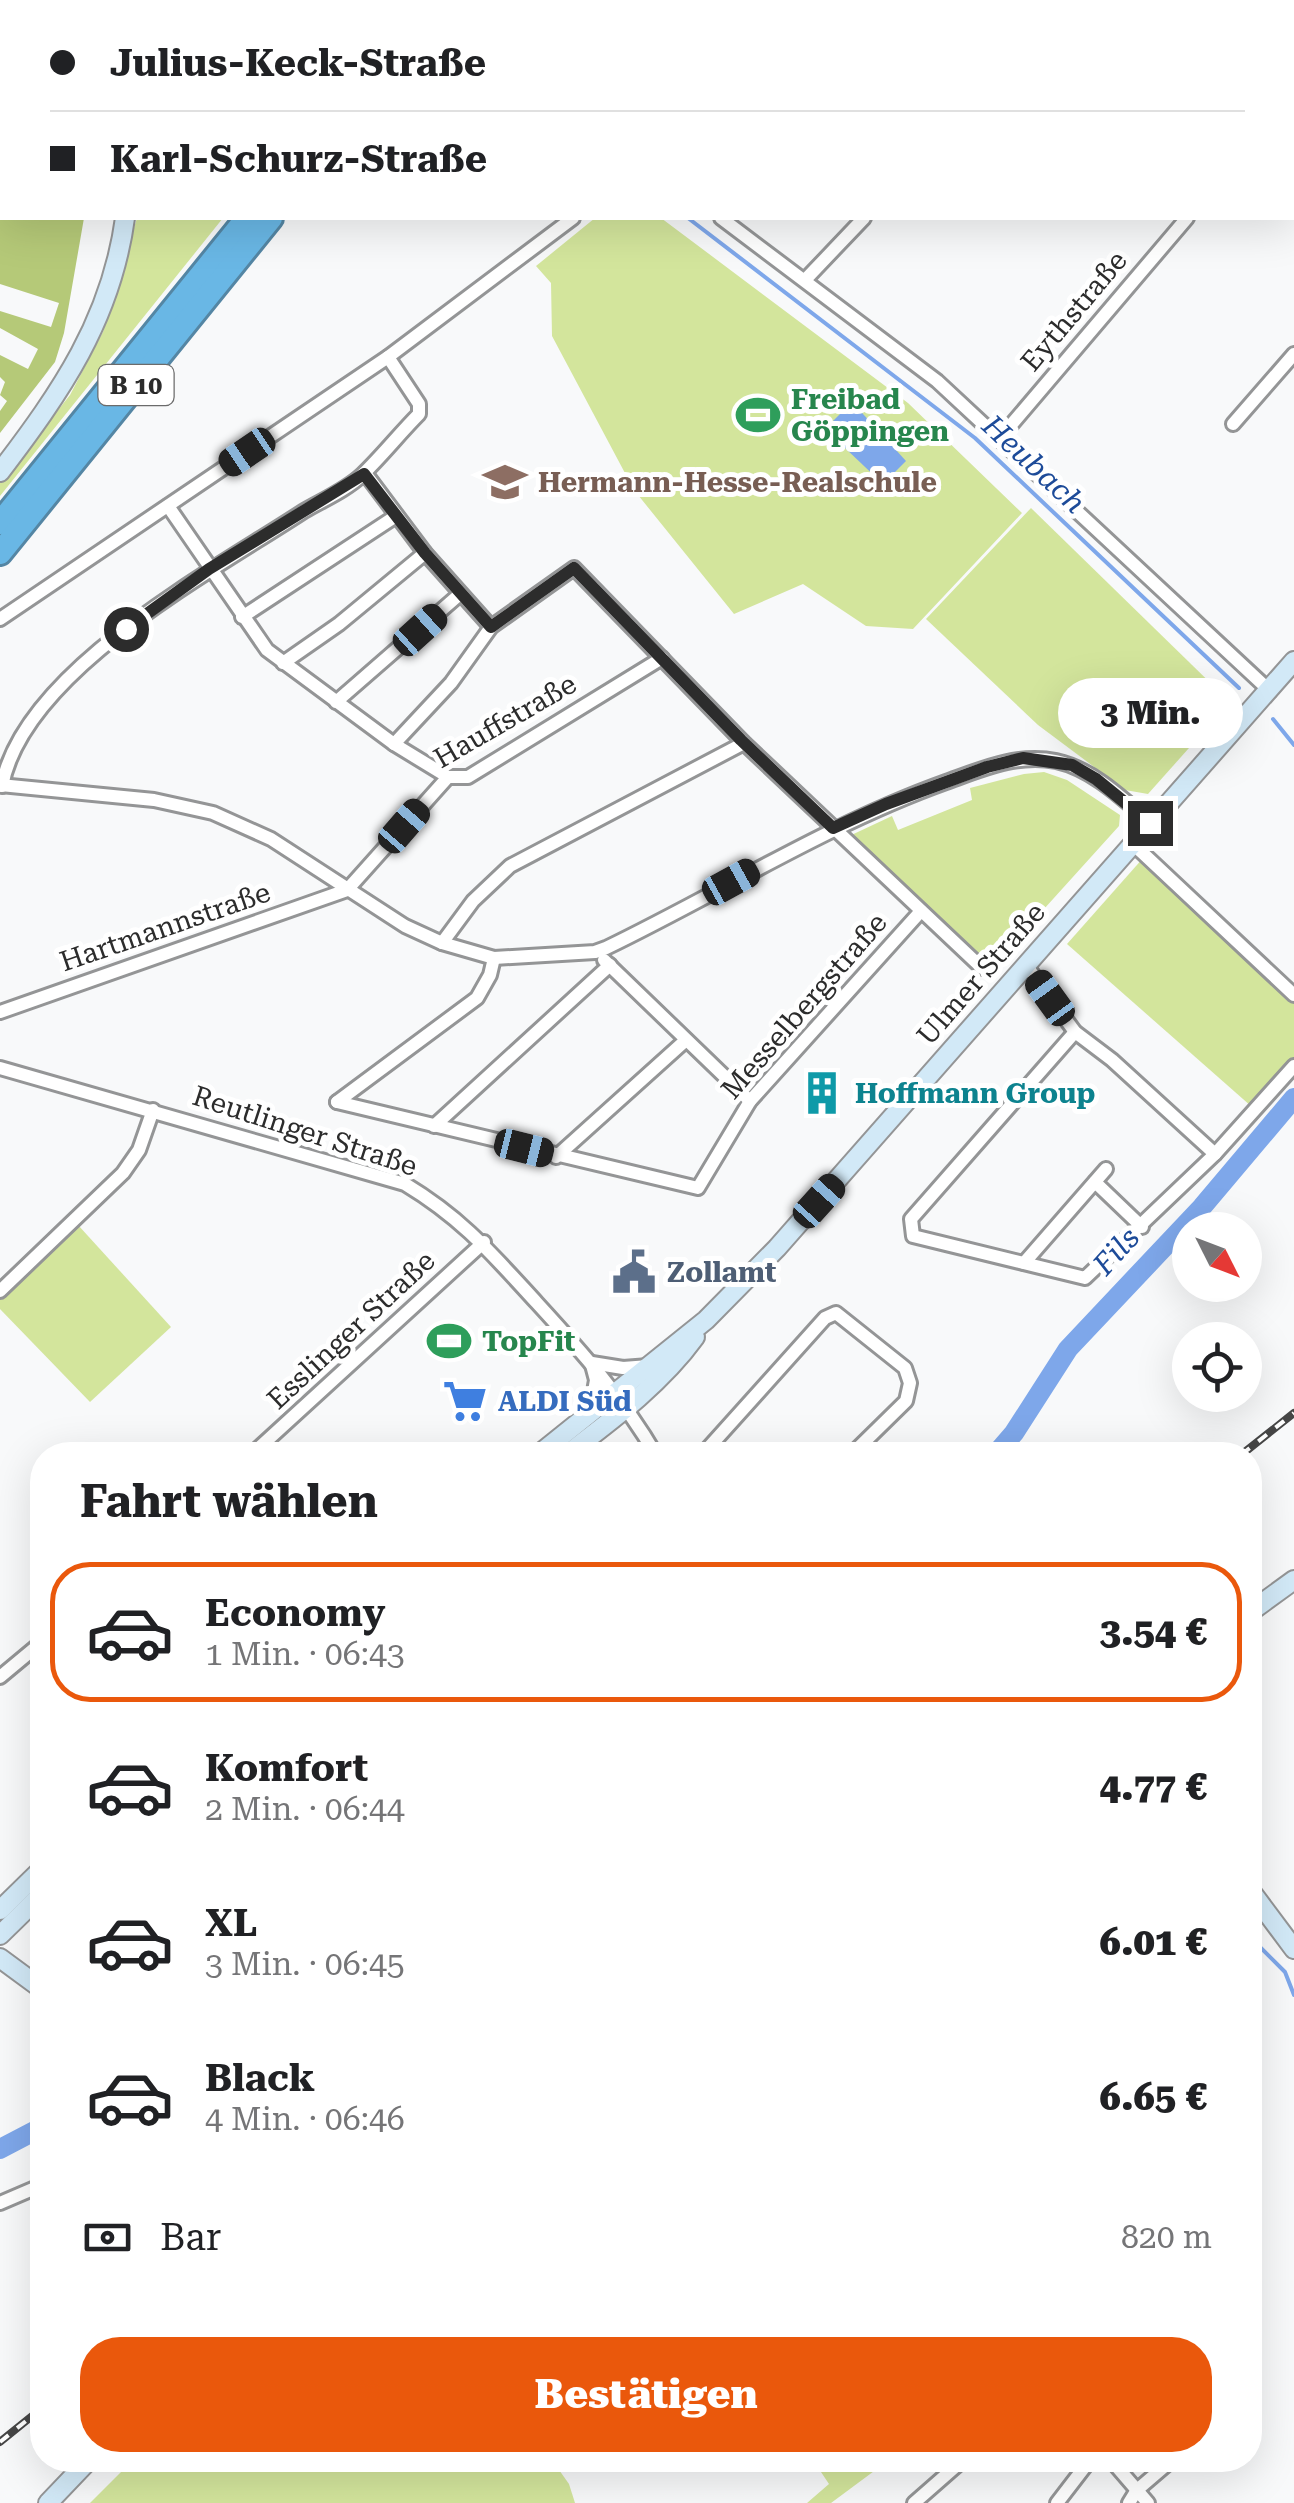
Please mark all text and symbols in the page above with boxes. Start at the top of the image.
text: Julius-Keck-Straße [110,41,486,85]
text: Karl-Schurz-Straße [110,137,487,181]
street label: Eythstraße [1014,244,1134,378]
road number: B 10 [98,365,174,405]
place label: Freibad Göppingen [791,383,949,448]
sports icon: Freibad Göppingen [734,391,782,439]
water label: Heubach [975,407,1093,520]
car [214,423,280,481]
school or university icon: Hermann-Hesse-Realschule [481,458,529,506]
place label: Hermann-Hesse-Realschule [538,466,937,499]
car [388,599,452,661]
route start [104,607,149,652]
street label: Hauffstraße [428,667,582,775]
callout: 3 Min. [1058,678,1242,748]
text: 3 Min. [1100,694,1201,732]
car [373,794,435,858]
route end [1128,801,1173,846]
car [697,854,765,910]
street label: Hartmannstraße [55,876,275,978]
street label: Ulmer Straße [910,896,1052,1052]
street label: Messelbergstraße [714,906,894,1106]
car [1020,965,1080,1031]
building icon: Hoffmann Group [798,1069,846,1117]
place label: Hoffmann Group [855,1077,1095,1110]
street label: Reutlinger Straße [189,1079,421,1183]
car [491,1126,557,1170]
car [788,1169,850,1233]
north arrow [1172,1212,1262,1302]
map controls [1172,1212,1262,1412]
water label: Fils [1085,1220,1146,1283]
street label: Esslinger Straße [261,1244,441,1416]
public building icon: Zollamt [610,1248,658,1296]
place label: Zollamt [667,1256,776,1289]
sports icon: TopFit [425,1317,473,1365]
button: locate [1172,1322,1262,1412]
place label: TopFit [482,1325,575,1358]
supermarket icon: ALDI Süd [441,1377,489,1425]
place label: ALDI Süd [498,1385,632,1418]
text: Fahrt wählen [80,1475,378,1528]
icon: car [85,1587,175,1677]
text: Economy [205,1591,385,1635]
text: 3.54 € [1100,1610,1207,1654]
text: 1 Min. · 06:43 [205,1635,405,1673]
icon: car [85,1742,175,1832]
text: Komfort [205,1746,368,1790]
text: 4.77 € [1100,1765,1207,1809]
text: 2 Min. · 06:44 [205,1790,405,1828]
icon: car [85,1897,175,1987]
text: XL [205,1901,257,1945]
text: 6.01 € [1100,1920,1207,1964]
text: 3 Min. · 06:45 [205,1945,405,1983]
icon: car [85,2052,175,2142]
text: Black [205,2056,315,2100]
text: 6.65 € [1100,2075,1207,2119]
text: 4 Min. · 06:46 [205,2100,405,2138]
icon: cash [80,2210,135,2265]
text: Bar [160,2215,221,2259]
text: 820 m [1121,2218,1212,2256]
button: Bestätigen [80,2337,1212,2452]

